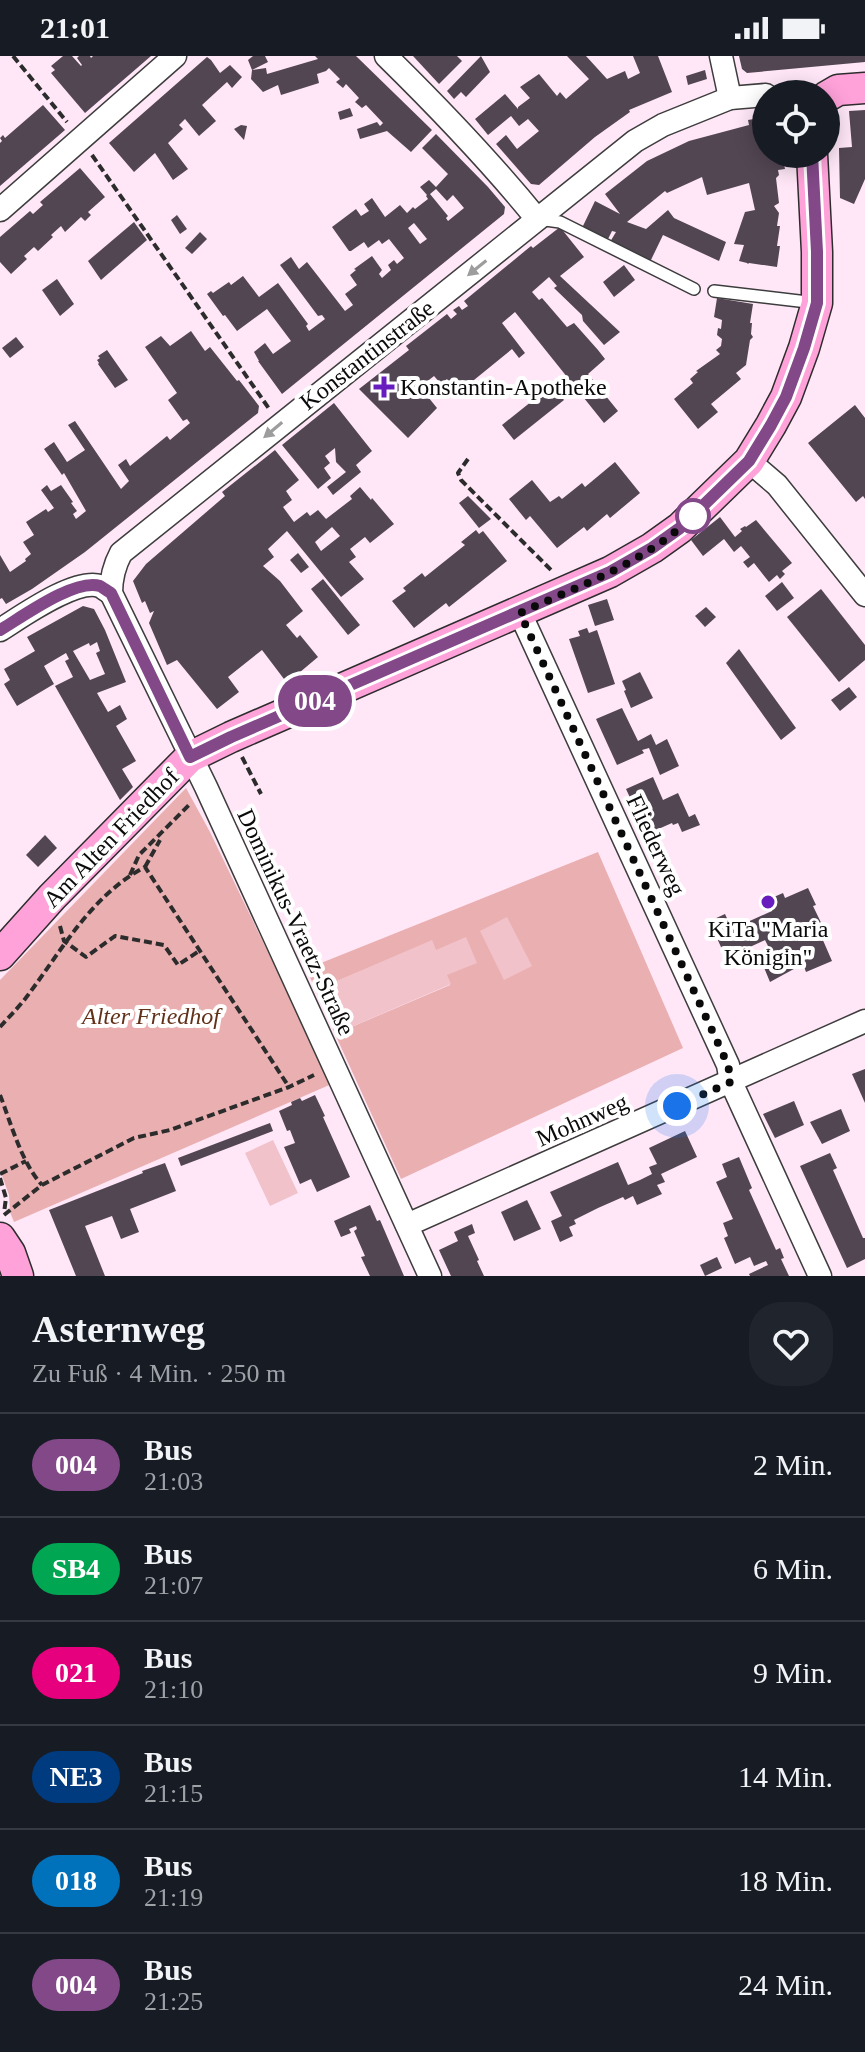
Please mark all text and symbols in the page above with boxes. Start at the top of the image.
text: 21:01 [40,11,110,44]
map controls [752,80,840,168]
button: locate [752,80,840,168]
one-way arrow [467,259,487,276]
street label: Konstantinstraße [295,295,439,415]
place label: Konstantin-Apotheke [400,374,607,400]
marker: Konstantin-Apotheke [375,378,393,396]
one-way arrow [263,421,283,438]
unlabelled marker [676,499,710,533]
line badge: 004 [269,675,361,727]
text: 004 [294,685,336,716]
street label: Am Alten Friedhof [38,763,184,913]
street label: Fliederweg [621,791,691,899]
street label: Dominikus-Vraetz-Straße [232,805,360,1039]
marker: KiTa "Maria Königin" [759,893,777,911]
place label: KiTa "Maria Königin" [708,916,829,970]
park label: Alter Friedhof [80,1003,223,1029]
your location [657,1086,697,1126]
street label: Mohnweg [532,1088,632,1152]
button: heart [749,1302,833,1386]
text: Asternweg [32,1308,205,1350]
text: Zu Fuß · 4 Min. · 250 m [32,1359,286,1388]
text: Bus [144,1433,192,1466]
text: 2 Min. [753,1448,833,1481]
text: 004 [55,1449,97,1480]
text: 21:03 [144,1467,203,1496]
text: Bus [144,1537,192,1570]
text: 6 Min. [753,1552,833,1585]
text: SB4 [52,1553,100,1584]
text: 21:07 [144,1571,203,1600]
text: Bus [144,1641,192,1674]
text: 9 Min. [753,1656,833,1689]
text: 021 [55,1657,97,1688]
text: 21:10 [144,1675,203,1704]
text: Bus [144,1745,192,1778]
text: 14 Min. [738,1760,833,1793]
text: NE3 [50,1761,102,1792]
text: 21:15 [144,1779,203,1808]
text: Bus [144,1849,192,1882]
text: 18 Min. [738,1864,833,1897]
text: 018 [55,1865,97,1896]
text: 21:19 [144,1883,203,1912]
text: Bus [144,1953,192,1986]
text: 24 Min. [738,1968,833,2001]
text: 004 [55,1969,97,2000]
text: 21:25 [144,1987,203,2016]

